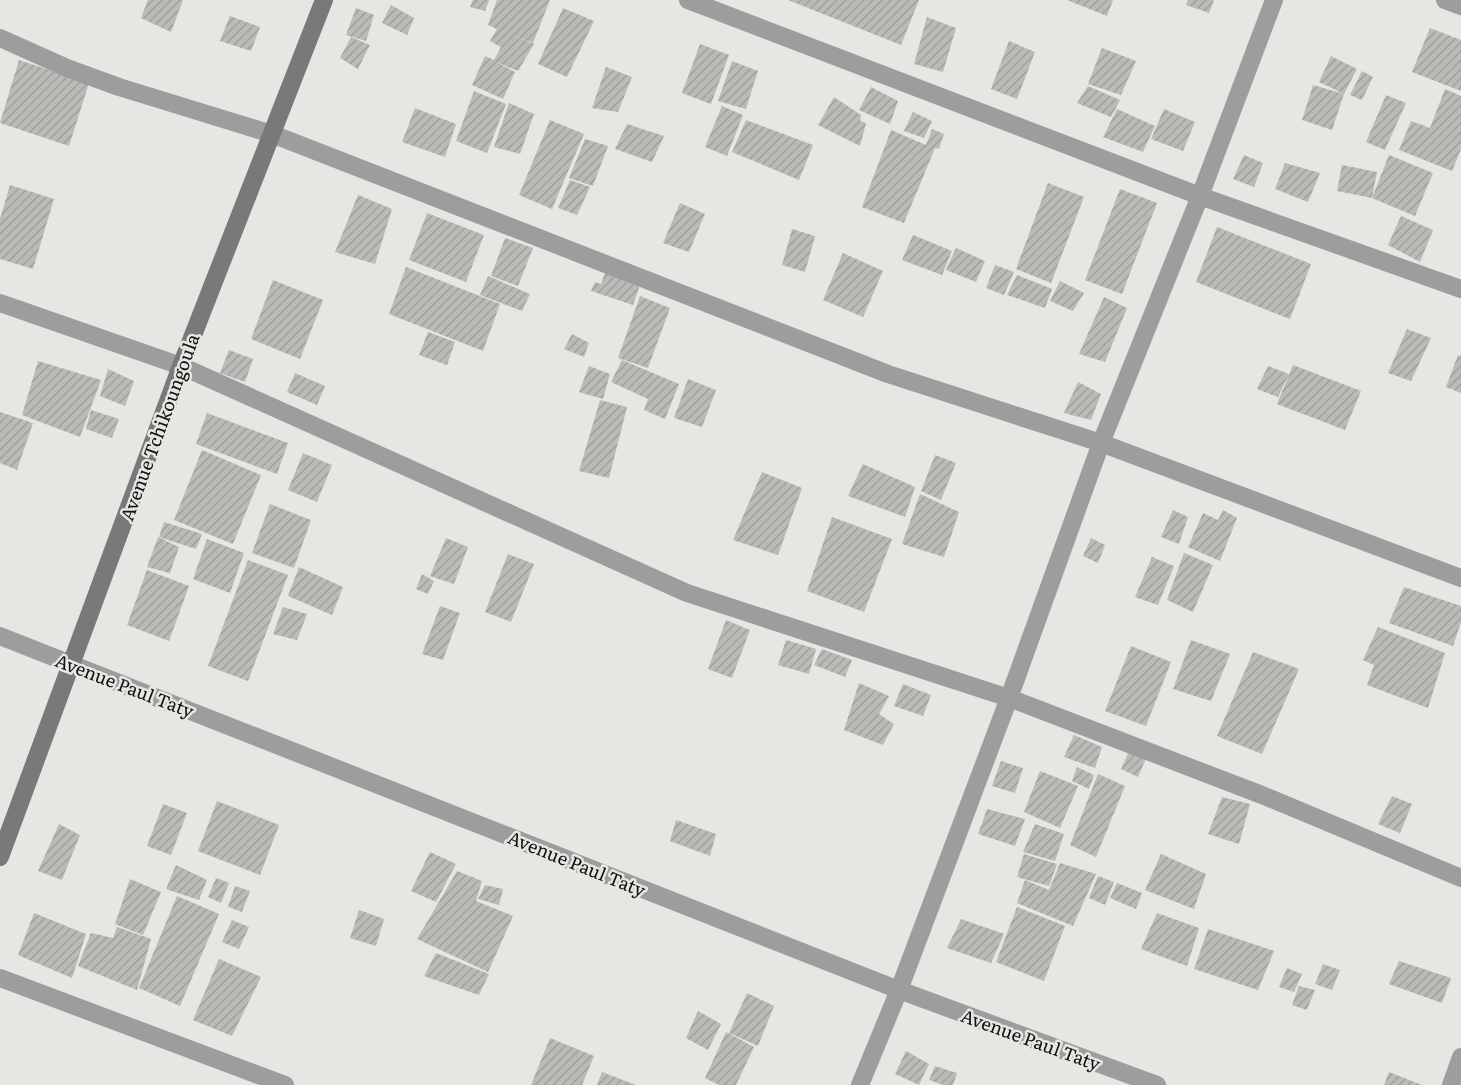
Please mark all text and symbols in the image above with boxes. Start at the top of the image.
street label: Avenue Tchikoungoula [113,329,206,524]
street label: Avenue Paul Taty [52,646,199,724]
street label: Avenue Paul Taty [504,823,651,903]
street label: Avenue Paul Taty [957,1001,1105,1077]

